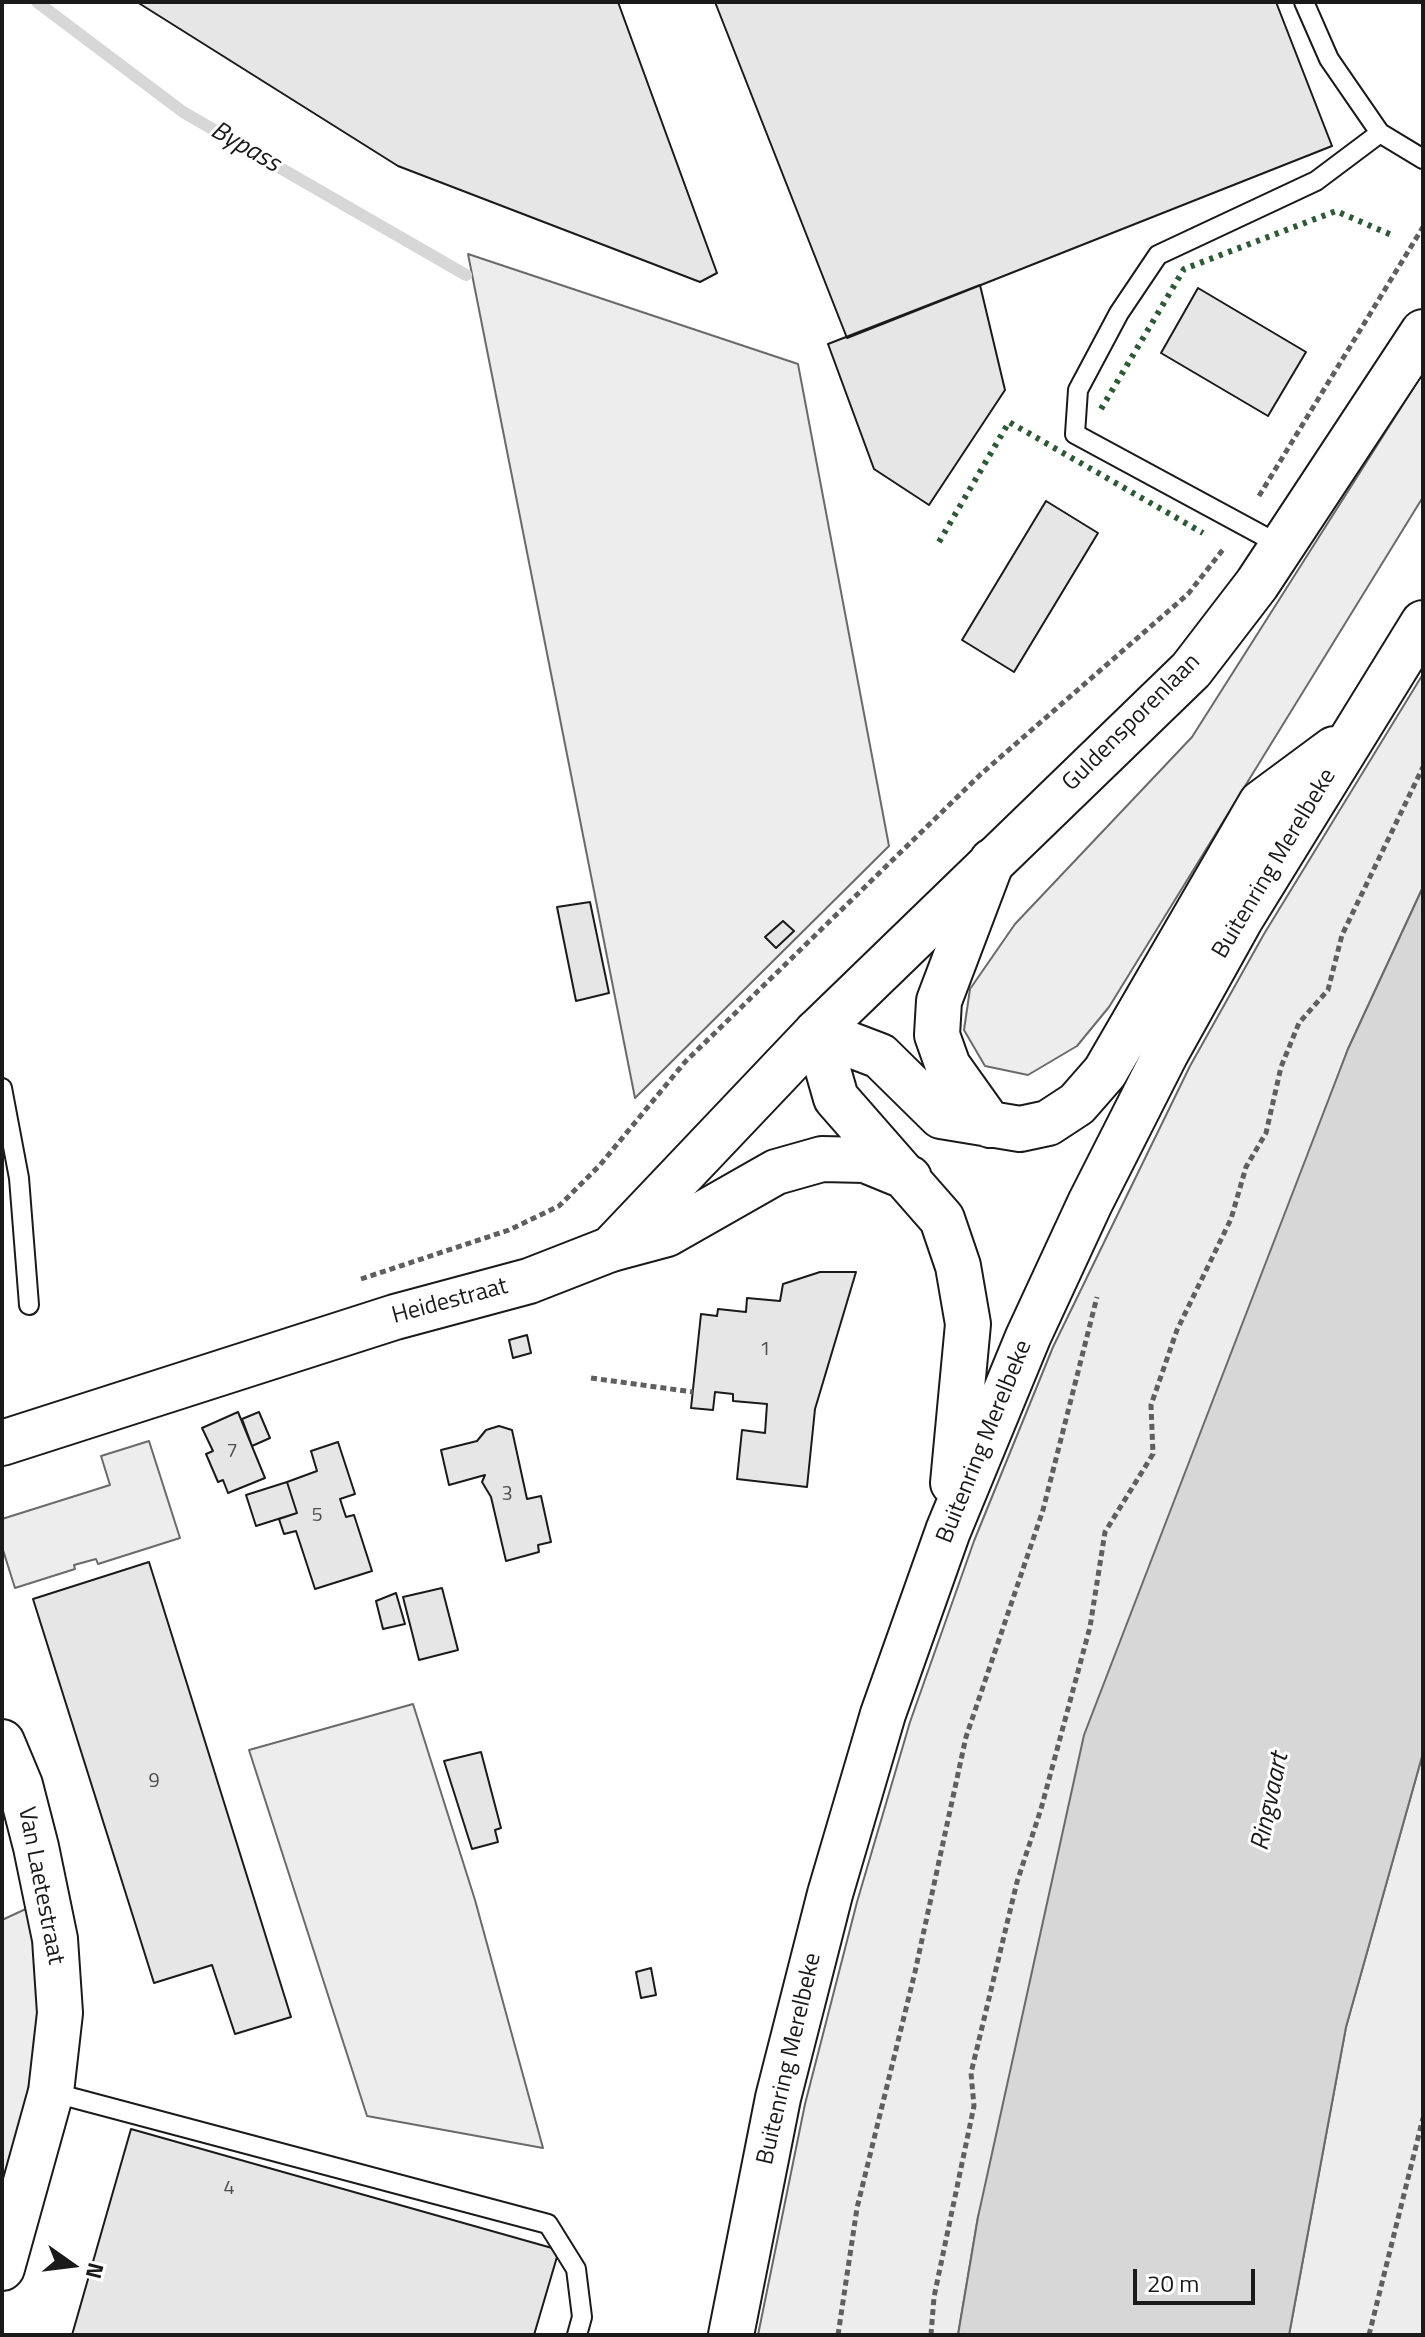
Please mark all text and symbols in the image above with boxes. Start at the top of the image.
water label: Bypass [205,116,285,180]
street label: Guldensporenlaan [1057,648,1207,798]
street label: Buitenring Merelbeke [1207,764,1343,964]
street label: Heidestraat [389,1273,511,1331]
street label: Buitenring Merelbeke [931,1336,1039,1548]
house number: 1 [759,1338,771,1362]
house number: 7 [226,1440,238,1464]
house number: 3 [501,1483,513,1507]
house number: 5 [311,1504,323,1528]
water label: Ringvaart [1245,1750,1297,1854]
house number: 9 [148,1770,160,1794]
street label: Van Laetestraat [11,1805,69,1967]
street label: Buitenring Merelbeke [752,1950,828,2168]
house number: 4 [223,2177,235,2201]
north arrow [32,2225,112,2305]
scale bar [1137,2253,1259,2303]
text: N [77,2259,114,2282]
text: 20 m [1147,2265,1199,2301]

